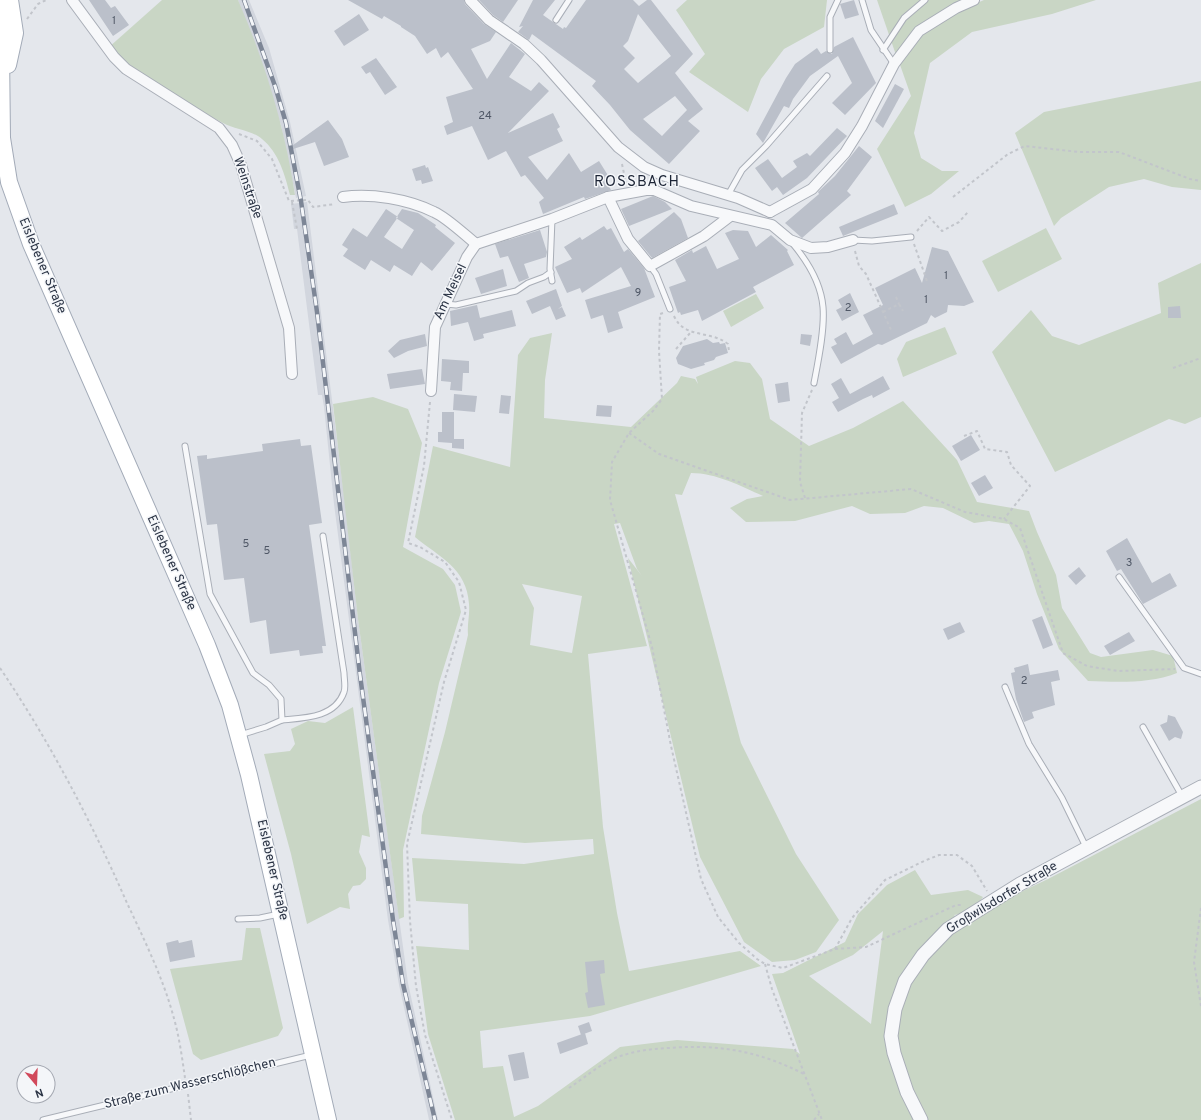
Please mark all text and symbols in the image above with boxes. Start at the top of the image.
house number: 1 [112,14,116,28]
house number: 24 [478,109,492,123]
street label: Weinstraße [229,155,265,221]
district label: ROSSBACH [594,173,680,192]
street label: Eislebener Straße [15,216,69,316]
street label: Am Meisel [431,261,471,323]
house number: 1 [944,269,948,283]
house number: 9 [635,286,641,300]
house number: 1 [924,293,928,307]
house number: 2 [845,301,851,315]
street label: Eislebener Straße [143,513,199,613]
house number: 5 [243,537,250,551]
house number: 5 [264,544,271,558]
house number: 3 [1126,556,1132,570]
house number: 2 [1021,674,1027,688]
street label: Eislebener Straße [253,818,291,922]
street label: Großwilsdorfer Straße [944,858,1060,938]
street label: Straße zum Wasserschlößchen [103,1055,277,1113]
north arrow [16,1064,56,1104]
text: N [33,1085,45,1100]

